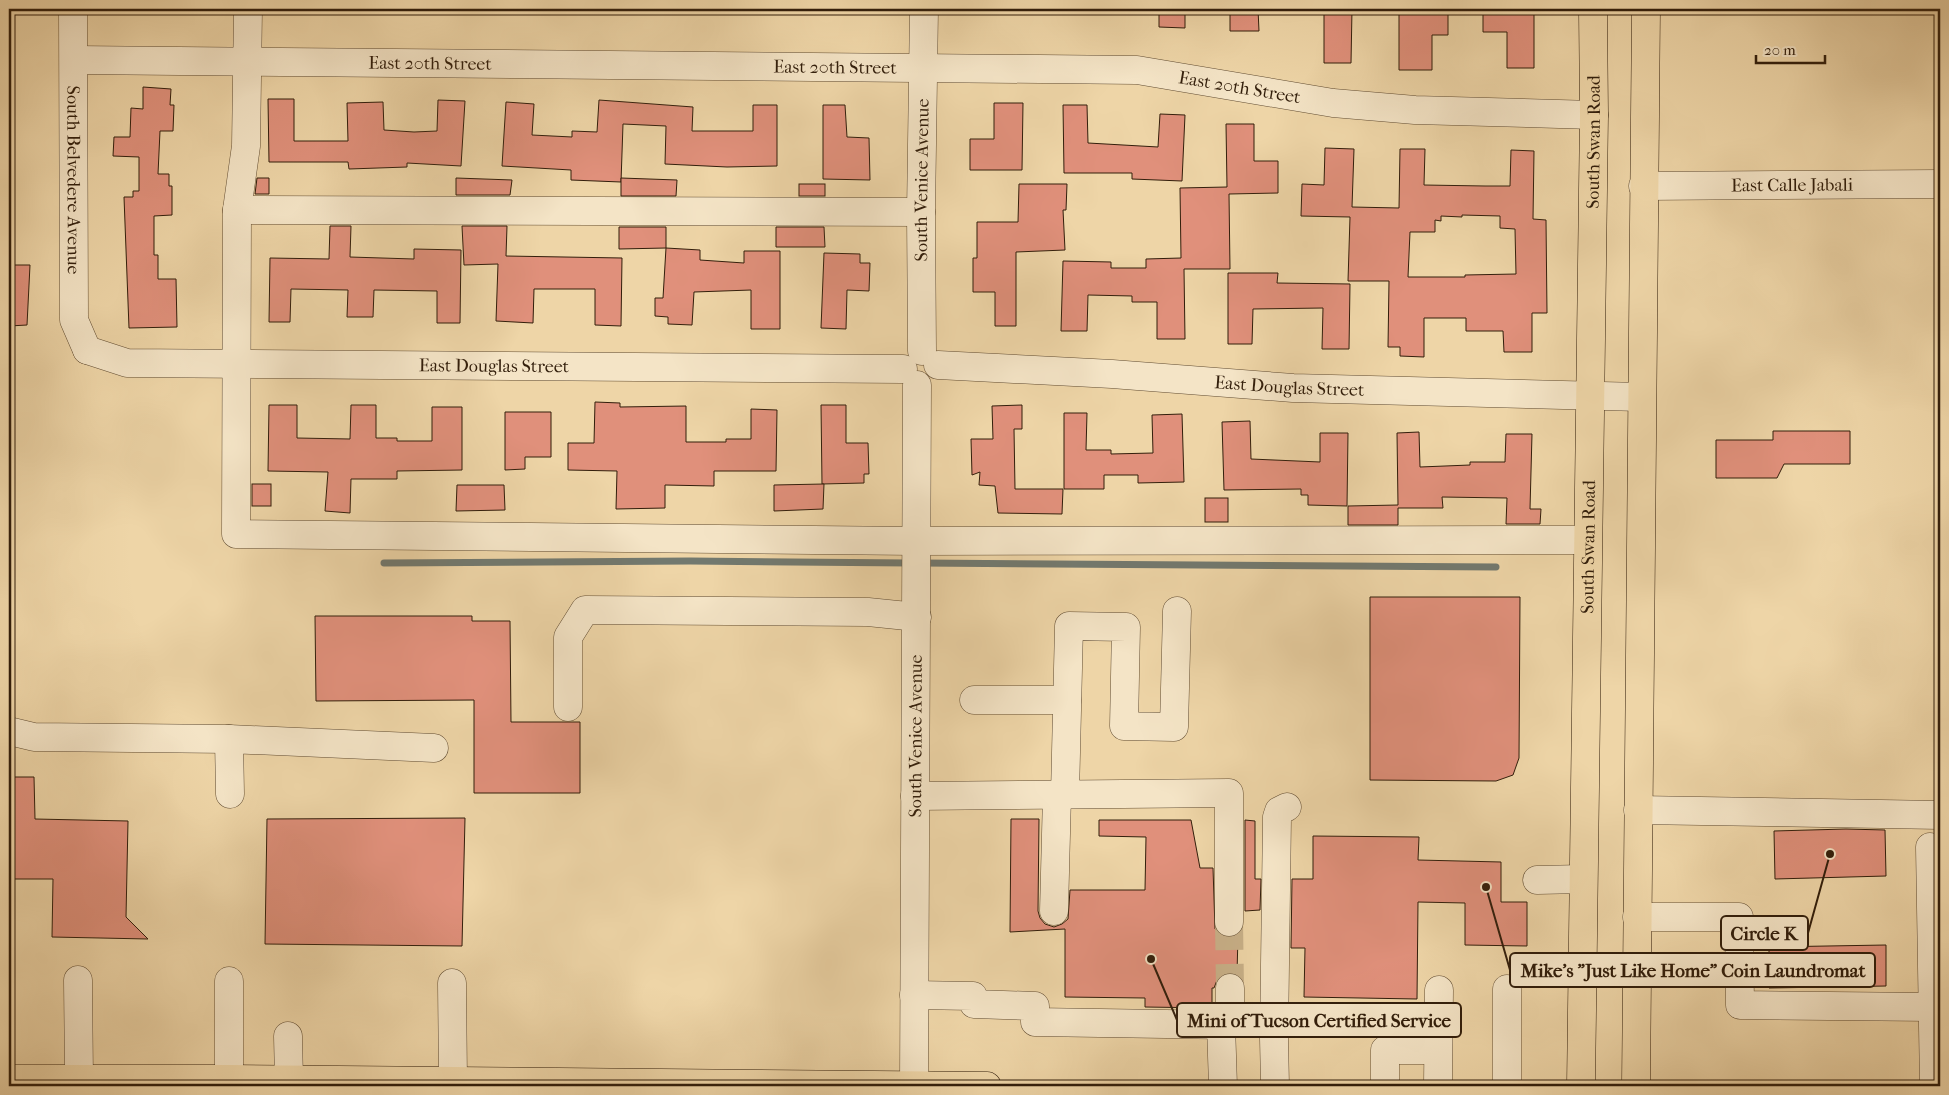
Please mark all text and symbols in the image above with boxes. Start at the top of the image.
scale bar [1756,32,1825,64]
text: 20 m [1764,41,1796,59]
street label: East 20th Street [368,52,492,74]
street label: East 20th Street [773,56,897,78]
street label: East 20th Street [1177,67,1303,108]
street label: South Swan Road [1582,75,1605,209]
street label: South Belvedere Avenue [63,86,84,275]
street label: South Venice Avenue [910,98,933,262]
street label: East Calle Jabali [1731,174,1854,196]
street label: East Douglas Street [419,355,570,377]
street label: East Douglas Street [1214,371,1365,400]
street label: South Swan Road [1577,480,1600,614]
street label: South Venice Avenue [905,654,926,818]
callout: Circle K [1721,916,1808,950]
text: Circle K [1731,923,1799,945]
callout: Mike's "Just Like Home" Coin Laundromat [1510,953,1875,987]
text: Mike's "Just Like Home" Coin Laundromat [1520,960,1866,982]
callout: Mini of Tucson Certified Service [1177,1003,1461,1037]
text: Mini of Tucson Certified Service [1186,1010,1452,1032]

